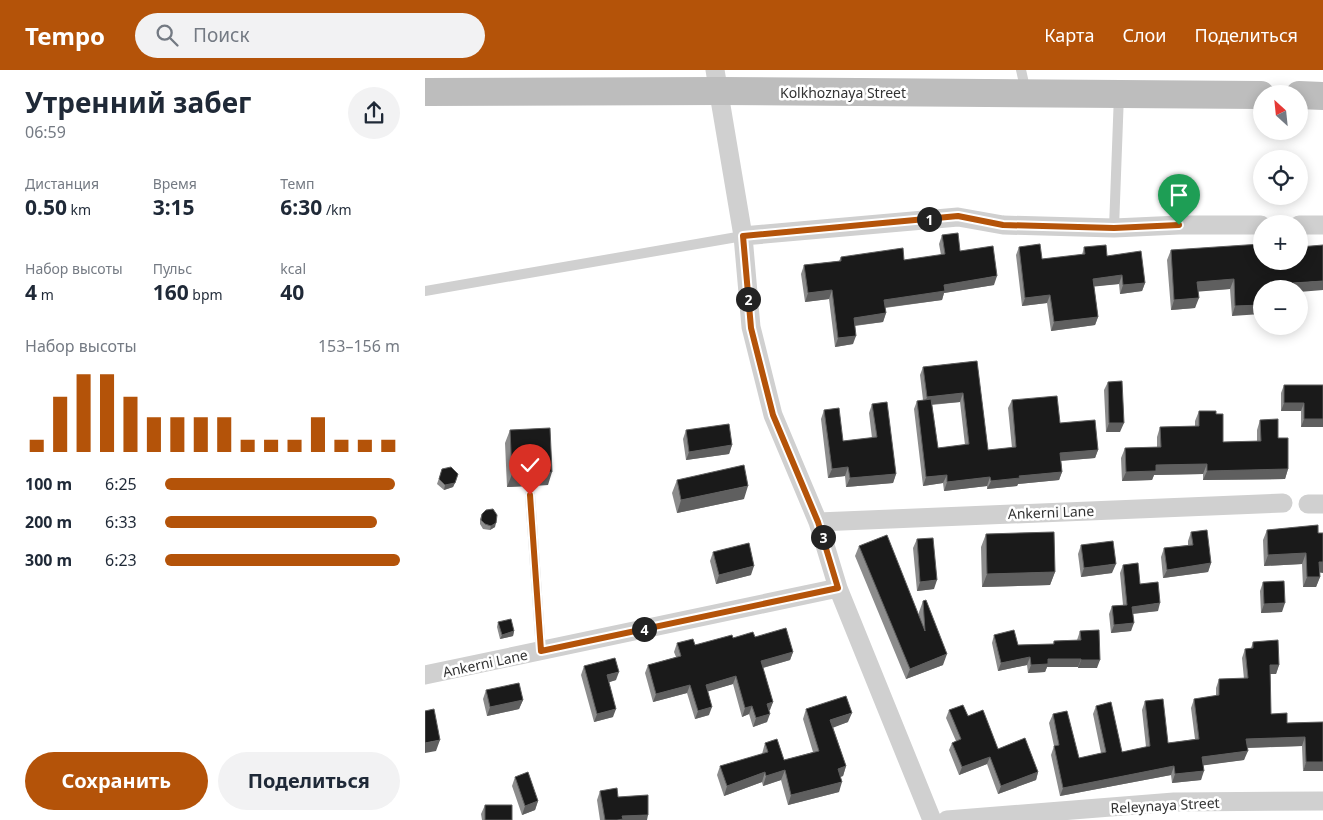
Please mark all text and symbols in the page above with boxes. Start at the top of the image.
search box [135,13,485,58]
text: Tempo [25,19,105,52]
icon: search [153,21,181,49]
text: Поиск [193,22,250,48]
text: Карта [1044,23,1094,47]
text: Слои [1122,23,1166,47]
text: Поделиться [1194,23,1298,47]
text: Утренний забег [25,83,251,121]
street label: Kolkhoznaya Street [780,83,906,102]
north arrow [1253,85,1307,140]
map controls [1253,85,1308,335]
button: share [348,87,400,139]
text: 06:59 [25,121,66,143]
button: locate [1253,150,1308,205]
text: Дистанция [25,174,99,193]
text: Время [153,174,197,193]
text: Темп [280,174,315,193]
pin [1158,174,1200,225]
icon: arrive [1165,181,1193,209]
text: 0.50 [25,193,67,221]
text: 3:15 [153,193,195,221]
text: 6:30 [280,193,322,221]
text: km [67,200,91,219]
text: /km [322,200,352,219]
pin: 1 [917,206,941,232]
text: 1 [925,210,934,229]
button: + [1253,215,1308,270]
text: Набор высоты [25,259,123,278]
text: Пульс [153,259,192,278]
text: kcal [280,259,306,278]
text: 4 [25,278,37,306]
text: 160 [153,278,189,306]
text: 40 [280,278,304,306]
button: − [1253,280,1308,335]
text: m [37,285,54,304]
text: bpm [189,285,223,304]
pin: 2 [735,286,761,312]
text: 2 [744,290,753,309]
text: Набор высоты [25,335,137,357]
text: 153–156 m [318,335,400,357]
pin [509,444,551,495]
icon: check [516,451,544,479]
text: 100 m [25,473,72,495]
text: 6:25 [105,473,137,495]
street label: Ankerni Lane [1007,501,1095,523]
text: 200 m [25,511,72,533]
text: 6:33 [105,511,137,533]
pin: 3 [811,524,835,550]
text: 3 [819,528,828,547]
text: 300 m [25,549,72,571]
text: 6:23 [105,549,137,571]
pin: 4 [631,616,657,642]
text: 4 [640,620,649,639]
street label: Ankerni Lane [441,645,529,681]
button: Сохранить [25,752,208,810]
button: Поделиться [218,752,400,810]
street label: Releynaya Street [1110,793,1220,817]

